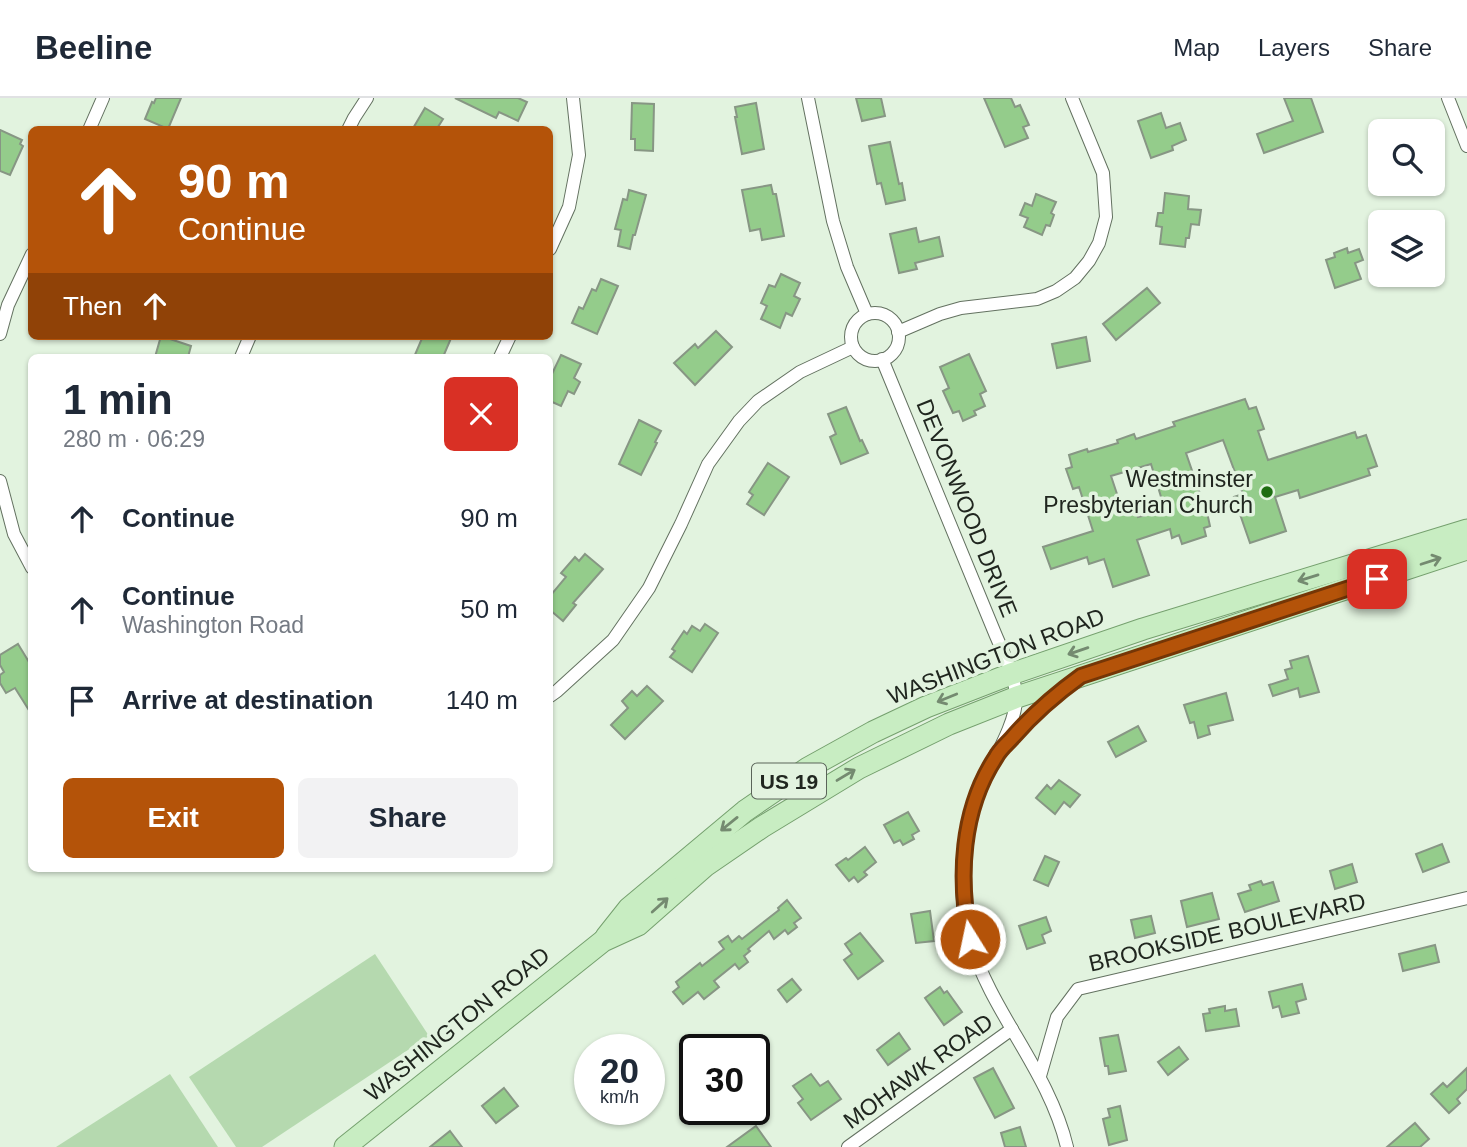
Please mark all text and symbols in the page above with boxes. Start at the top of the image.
text: Beeline [35,29,152,66]
text: Map [1173,34,1220,61]
text: Layers [1258,34,1330,61]
text: Share [1368,34,1432,61]
map controls [1368,119,1445,287]
button: search [1368,119,1445,196]
icon: ahead [63,154,154,245]
text: 90 m [178,154,290,208]
button: layers [1368,210,1445,287]
text: Continue [178,211,306,247]
icon: ahead [136,287,174,325]
text: Then [63,291,122,321]
text: 1 min [63,376,173,423]
button: close [444,377,518,451]
street label: DEVONWOOD DRIVE [911,395,1023,621]
text: 280 m · 06:29 [63,426,205,452]
place label: Westminster Presbyterian Church [1043,466,1253,518]
marker: Westminster Presbyterian Church [1259,484,1275,500]
icon: ahead [63,500,101,538]
text: Continue [122,503,235,533]
text: 90 m [460,503,518,533]
pin [1347,549,1407,609]
one-way arrow [1419,554,1441,566]
icon: arrive [1358,560,1396,598]
one-way arrow [1297,573,1319,586]
text: Continue [122,581,235,611]
icon: ahead [63,591,101,629]
text: 50 m [460,594,518,624]
street label: WASHINGTON ROAD [884,603,1108,709]
text: Washington Road [122,612,304,638]
one-way arrow [1068,646,1090,658]
icon: arrive [63,682,101,720]
text: Arrive at destination [122,685,373,715]
text: 140 m [446,685,518,715]
one-way arrow [937,693,958,706]
road number: US 19 [752,764,826,798]
one-way arrow [836,768,856,782]
button: Exit [63,778,284,858]
button: Share [298,778,518,858]
one-way arrow [721,816,739,832]
street label: BROOKSIDE BOULEVARD [1086,887,1368,977]
one-way arrow [651,897,669,913]
position arrow [933,902,1007,976]
street label: WASHINGTON ROAD [359,942,555,1106]
street label: MOHAWK ROAD [838,1008,998,1134]
speed limit sign: 30 [679,1034,770,1125]
text: 20 [600,1051,639,1090]
text: km/h [600,1087,639,1107]

